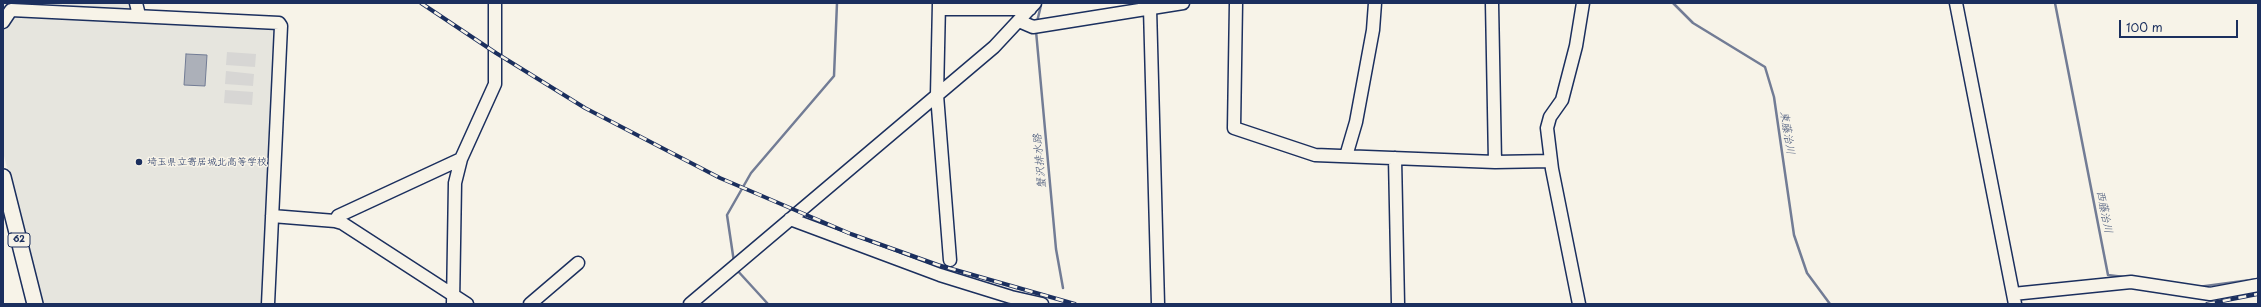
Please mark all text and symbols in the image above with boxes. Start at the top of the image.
scale bar [2121,12,2240,38]
text: 100 m [2126,18,2163,36]
water label: 東藤治川 [1777,110,1797,156]
water label: 蟹沢排水路 [1031,133,1049,189]
place label: 埼玉県立寄居城北高等学校 [147,156,267,168]
marker: 埼玉県立寄居城北高等学校 [134,157,144,167]
water label: 西藤治川 [2093,189,2115,235]
road number: 62 [8,233,30,247]

